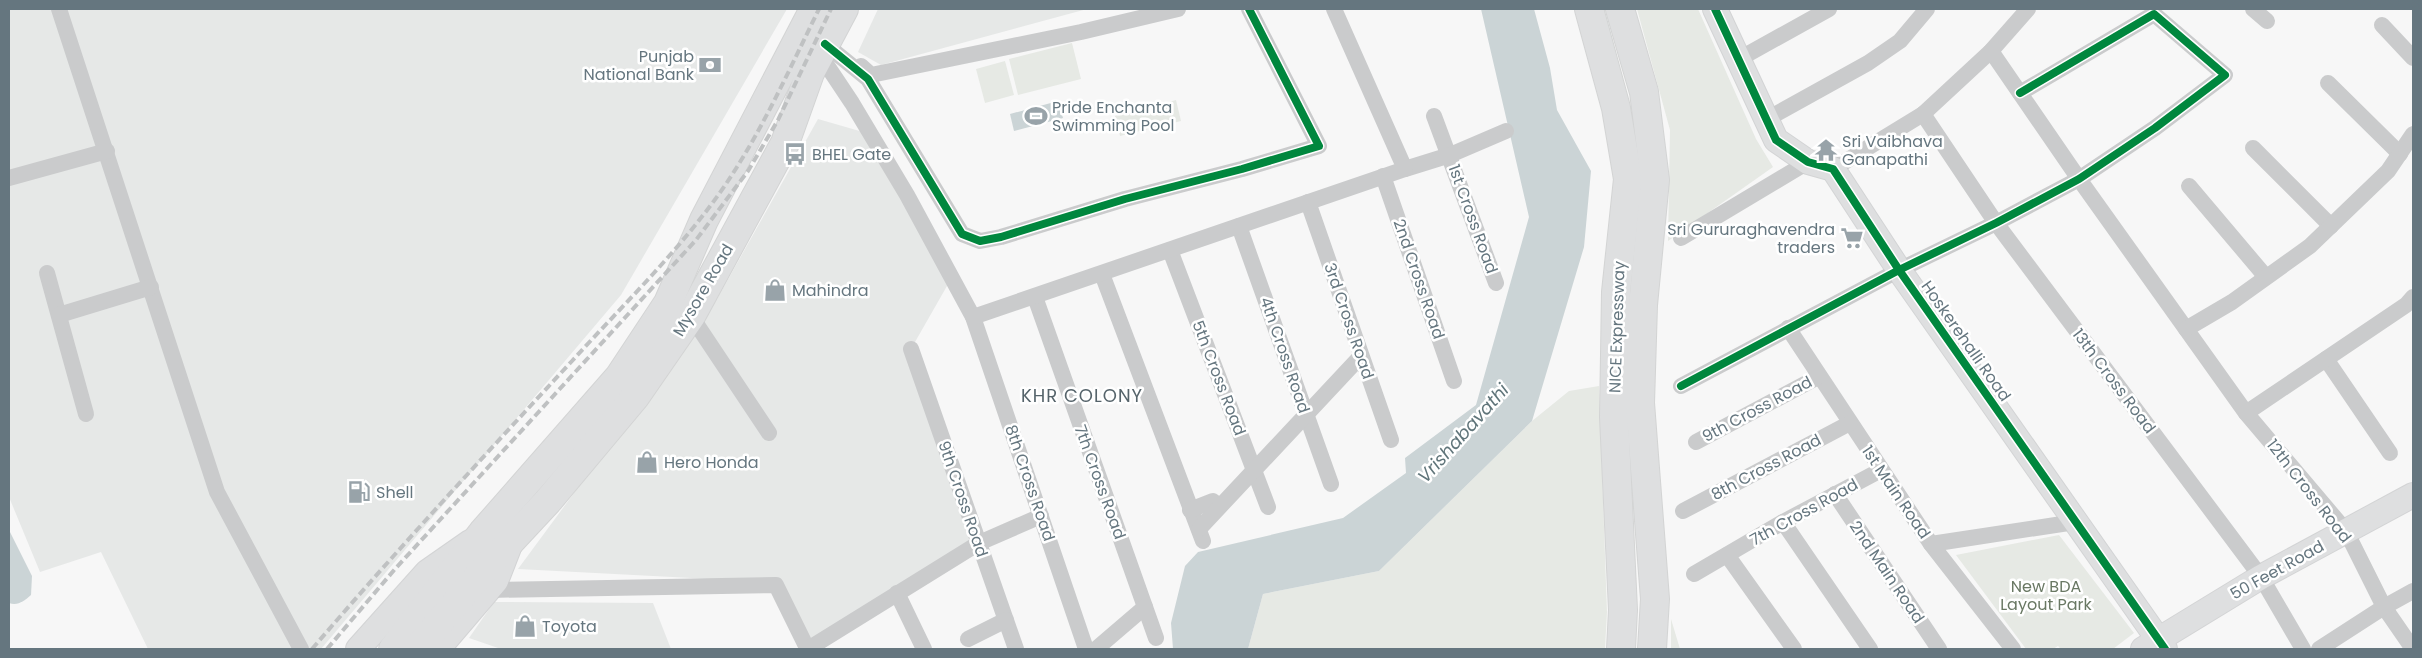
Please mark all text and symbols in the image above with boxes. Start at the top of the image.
place label: Punjab National Bank [584,45,695,86]
bank icon: Punjab National Bank [697,52,723,78]
place label: Pride Enchanta Swimming Pool [1052,96,1174,137]
sports icon: Pride Enchanta Swimming Pool [1023,103,1049,129]
place label: Sri Vaibhava Ganapathi [1842,130,1943,171]
temple icon: Sri Vaibhava Ganapathi [1813,137,1839,163]
bus stop icon: BHEL Gate [782,141,808,167]
place label: BHEL Gate [812,143,891,166]
street label: 1st Cross Road [1443,161,1503,277]
street label: 2nd Cross Road [1388,216,1450,342]
place label: Sri Gururaghavendra traders [1667,218,1835,259]
supermarket icon: Sri Gururaghavendra traders [1839,225,1865,251]
street label: Mysore Road [667,240,739,340]
street label: 3rd Cross Road [1318,260,1380,382]
street label: NICE Expressway [1603,261,1631,393]
street label: Hoskerehalli Road [1916,276,2016,406]
shop icon: Mahindra [762,277,788,303]
place label: Mahindra [792,279,869,302]
street label: 4th Cross Road [1254,294,1316,416]
street label: 5th Cross Road [1186,317,1252,439]
street label: 13th Cross Road [2067,324,2161,438]
street label: 9th Cross Road [1698,370,1816,448]
water label: Vrishabavathi [1412,378,1515,488]
district label: KHR COLONY [1021,383,1143,408]
street label: 8th Cross Road [999,422,1061,544]
street label: 7th Cross Road [1069,422,1131,542]
street label: 8th Cross Road [1707,428,1825,506]
street label: 12th Cross Road [2261,434,2357,548]
street label: 9th Cross Road [932,438,994,560]
street label: 1st Main Road [1856,441,1936,543]
shop icon: Hero Honda [634,449,660,475]
place label: Hero Honda [664,451,759,474]
street label: 7th Cross Road [1746,473,1862,551]
fuel station icon: Shell [346,479,372,505]
place label: Shell [376,481,413,504]
street label: 2nd Main Road [1844,516,1930,628]
street label: 50 Feet Road [2226,535,2328,605]
park label: New BDA Layout Park [2000,575,2093,616]
shop icon: Toyota [512,613,538,639]
place label: Toyota [542,615,597,638]

